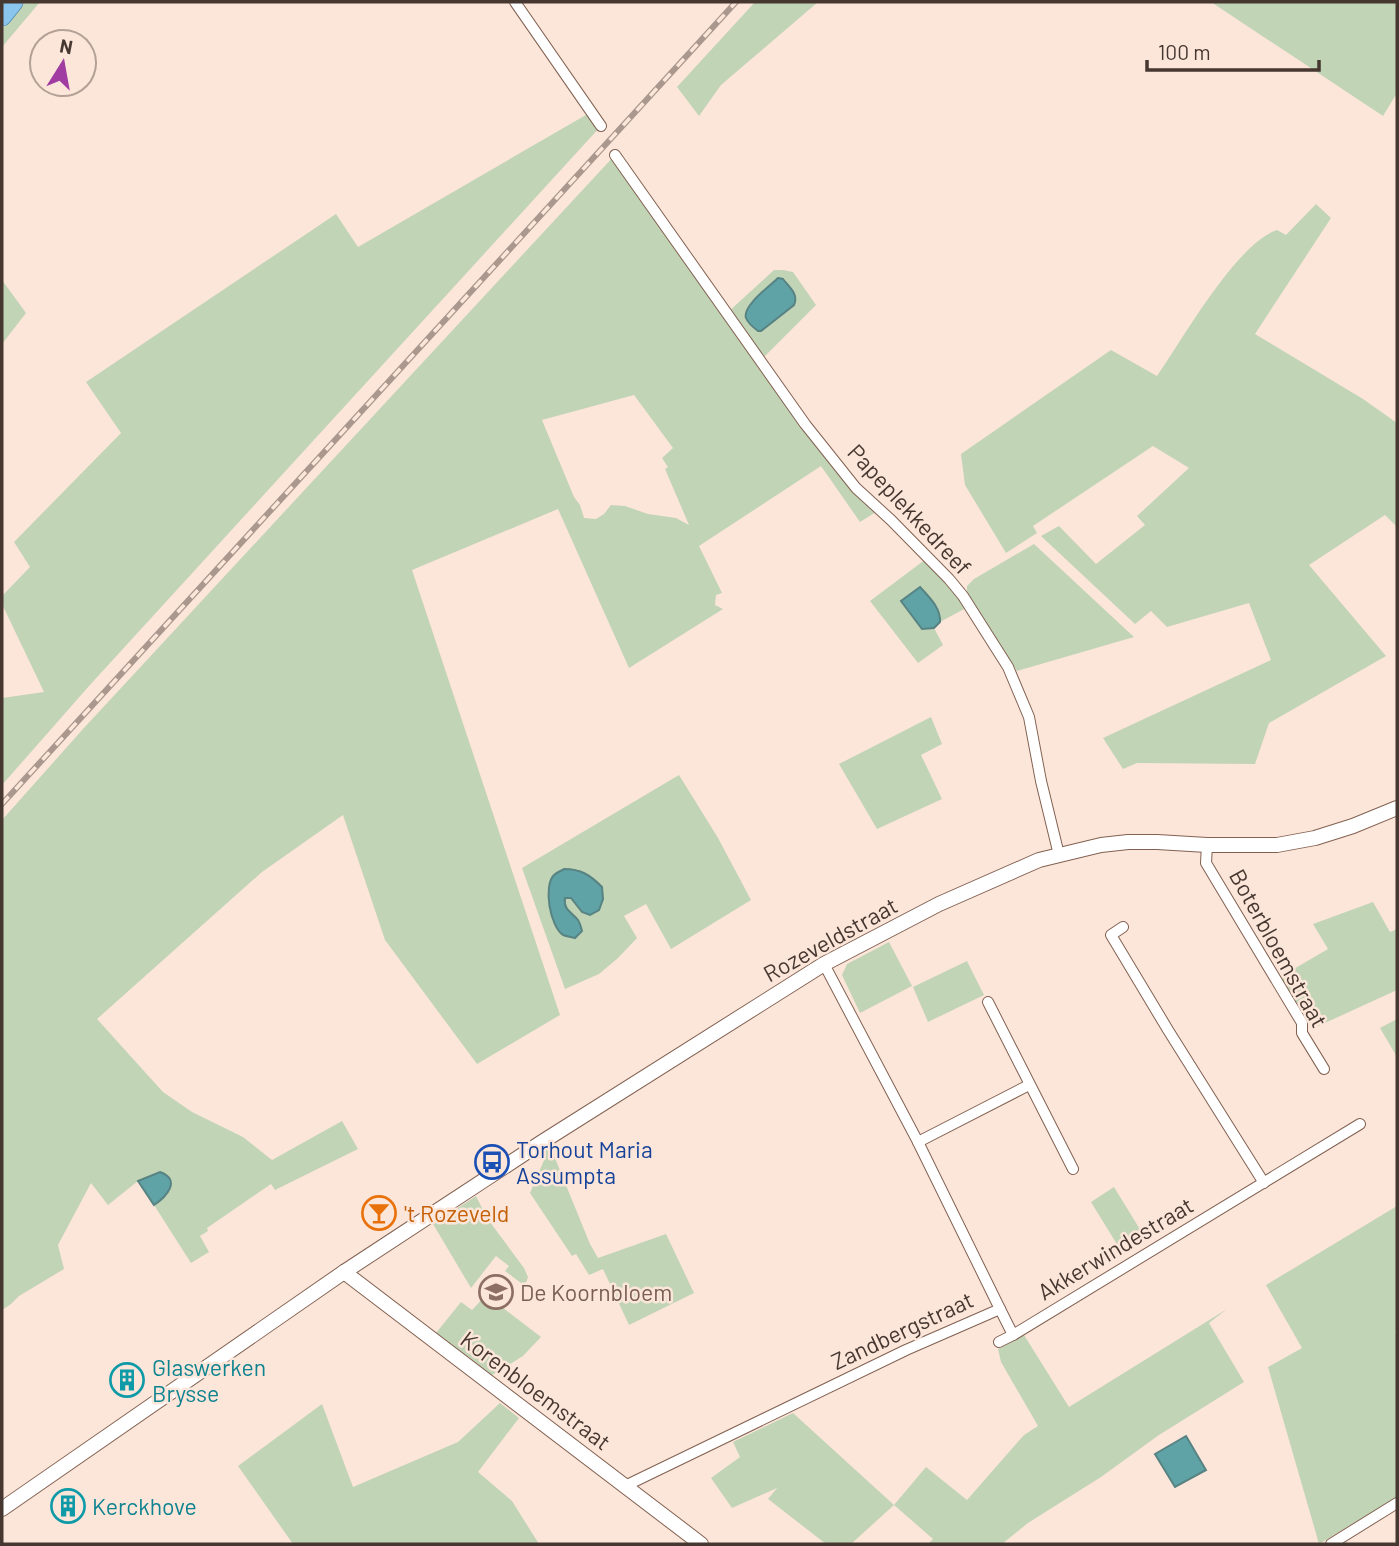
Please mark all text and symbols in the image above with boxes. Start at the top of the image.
north arrow [28,28,98,98]
scale bar [1147,28,1318,72]
text: N [58,33,75,58]
text: 100 m [1158,39,1211,64]
street label: Papeplekkedreef [842,438,978,580]
street label: Boterbloemstraat [1224,864,1334,1032]
street label: Rozeveldstraat [758,891,902,987]
place label: Torhout Maria Assumpta [516,1135,653,1189]
bus stop icon: Torhout Maria Assumpta [473,1143,511,1181]
street label: Akkerwindestraat [1032,1191,1198,1305]
bar icon: 't Rozeveld [360,1194,398,1232]
place label: 't Rozeveld [404,1199,509,1227]
school or university icon: De Koornbloem [477,1273,515,1311]
place label: De Koornbloem [520,1278,672,1306]
street label: Zandbergstraat [826,1285,978,1375]
street label: Korenbloemstraat [456,1325,616,1455]
place label: Glaswerken Brysse [152,1353,266,1407]
building icon: Glaswerken Brysse [108,1361,146,1399]
building icon: Kerckhove [49,1487,87,1525]
place label: Kerckhove [92,1492,197,1520]

